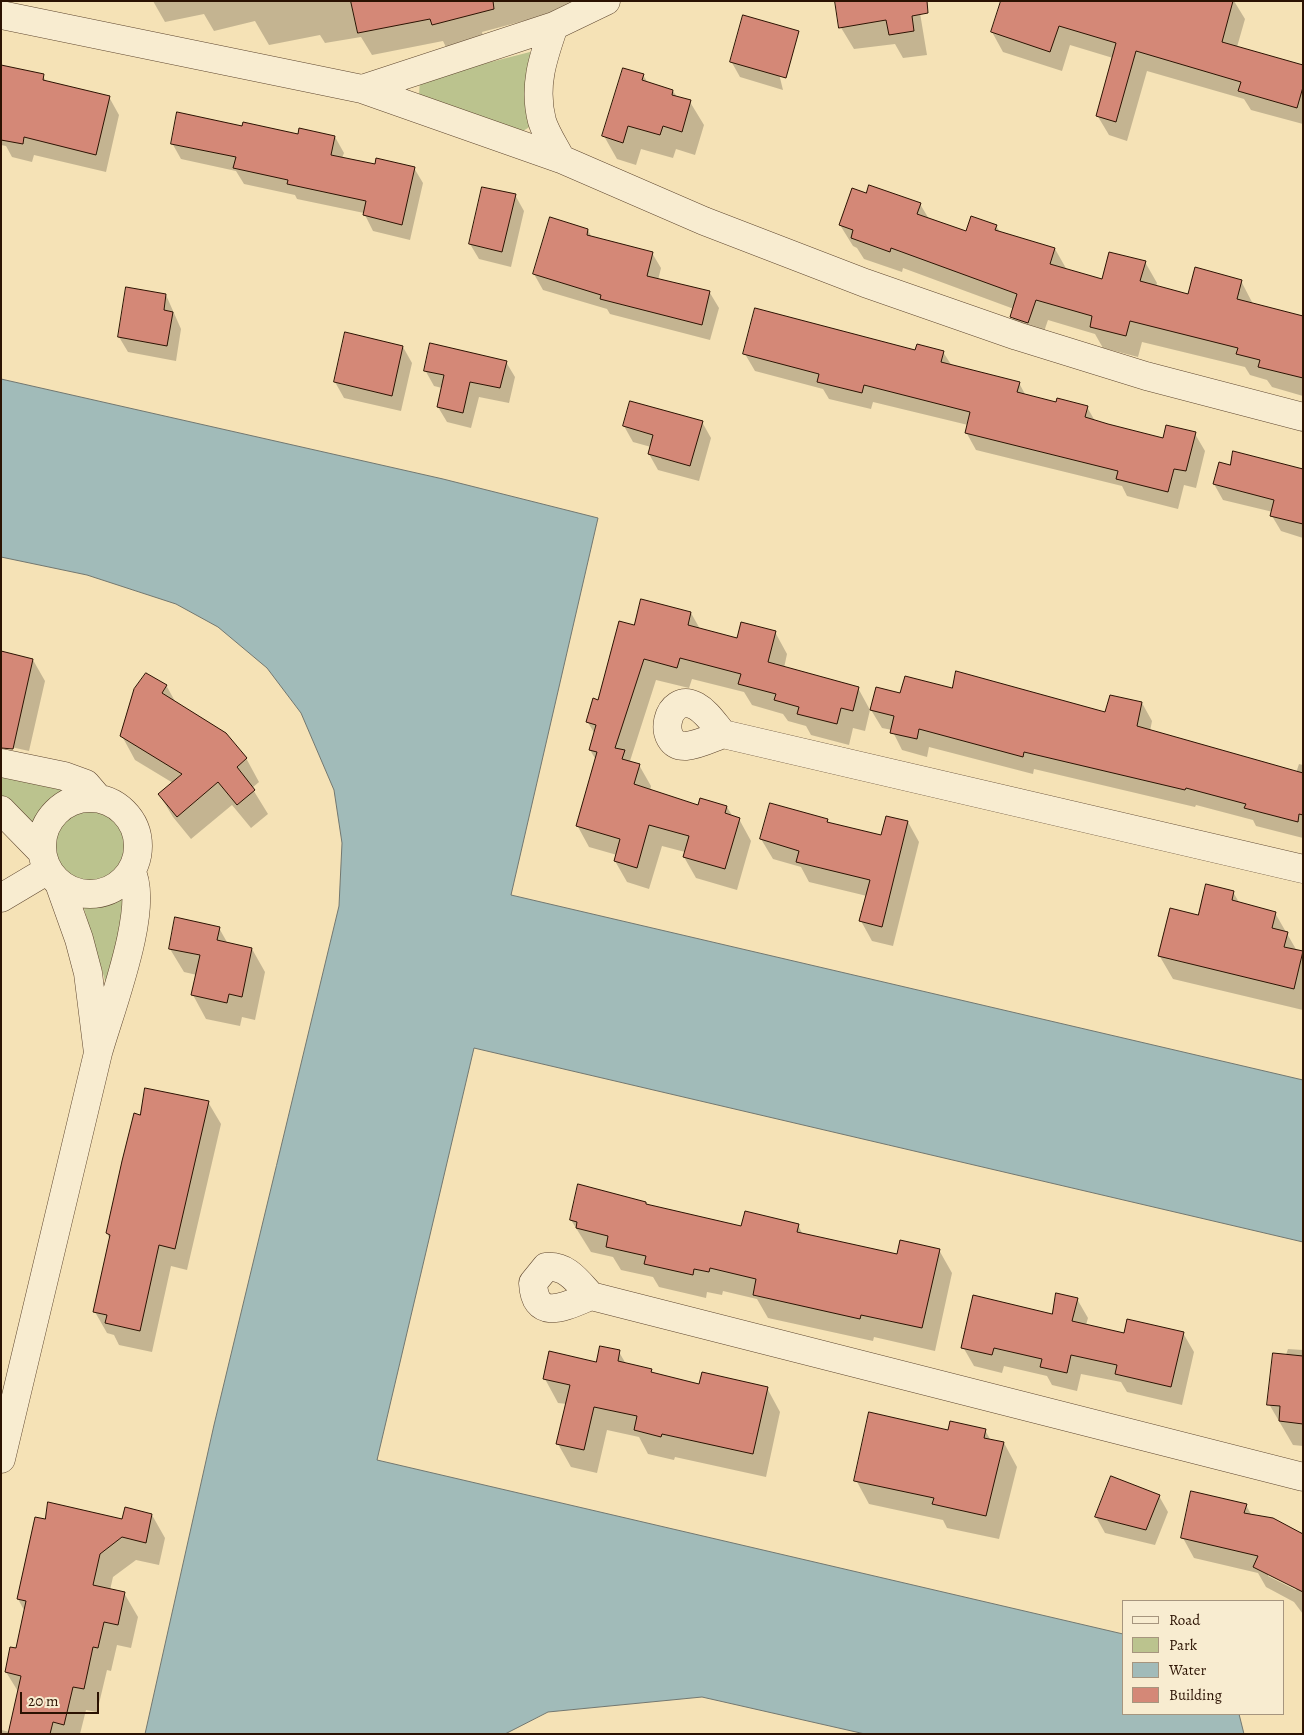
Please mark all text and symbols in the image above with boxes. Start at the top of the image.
legend [1122,1600,1284,1715]
text: Road [1169,1610,1200,1630]
text: Park [1169,1635,1197,1655]
text: Water [1169,1660,1206,1680]
scale bar [22,1682,101,1714]
text: Building [1169,1685,1222,1705]
text: 20 m [28,1691,59,1711]

